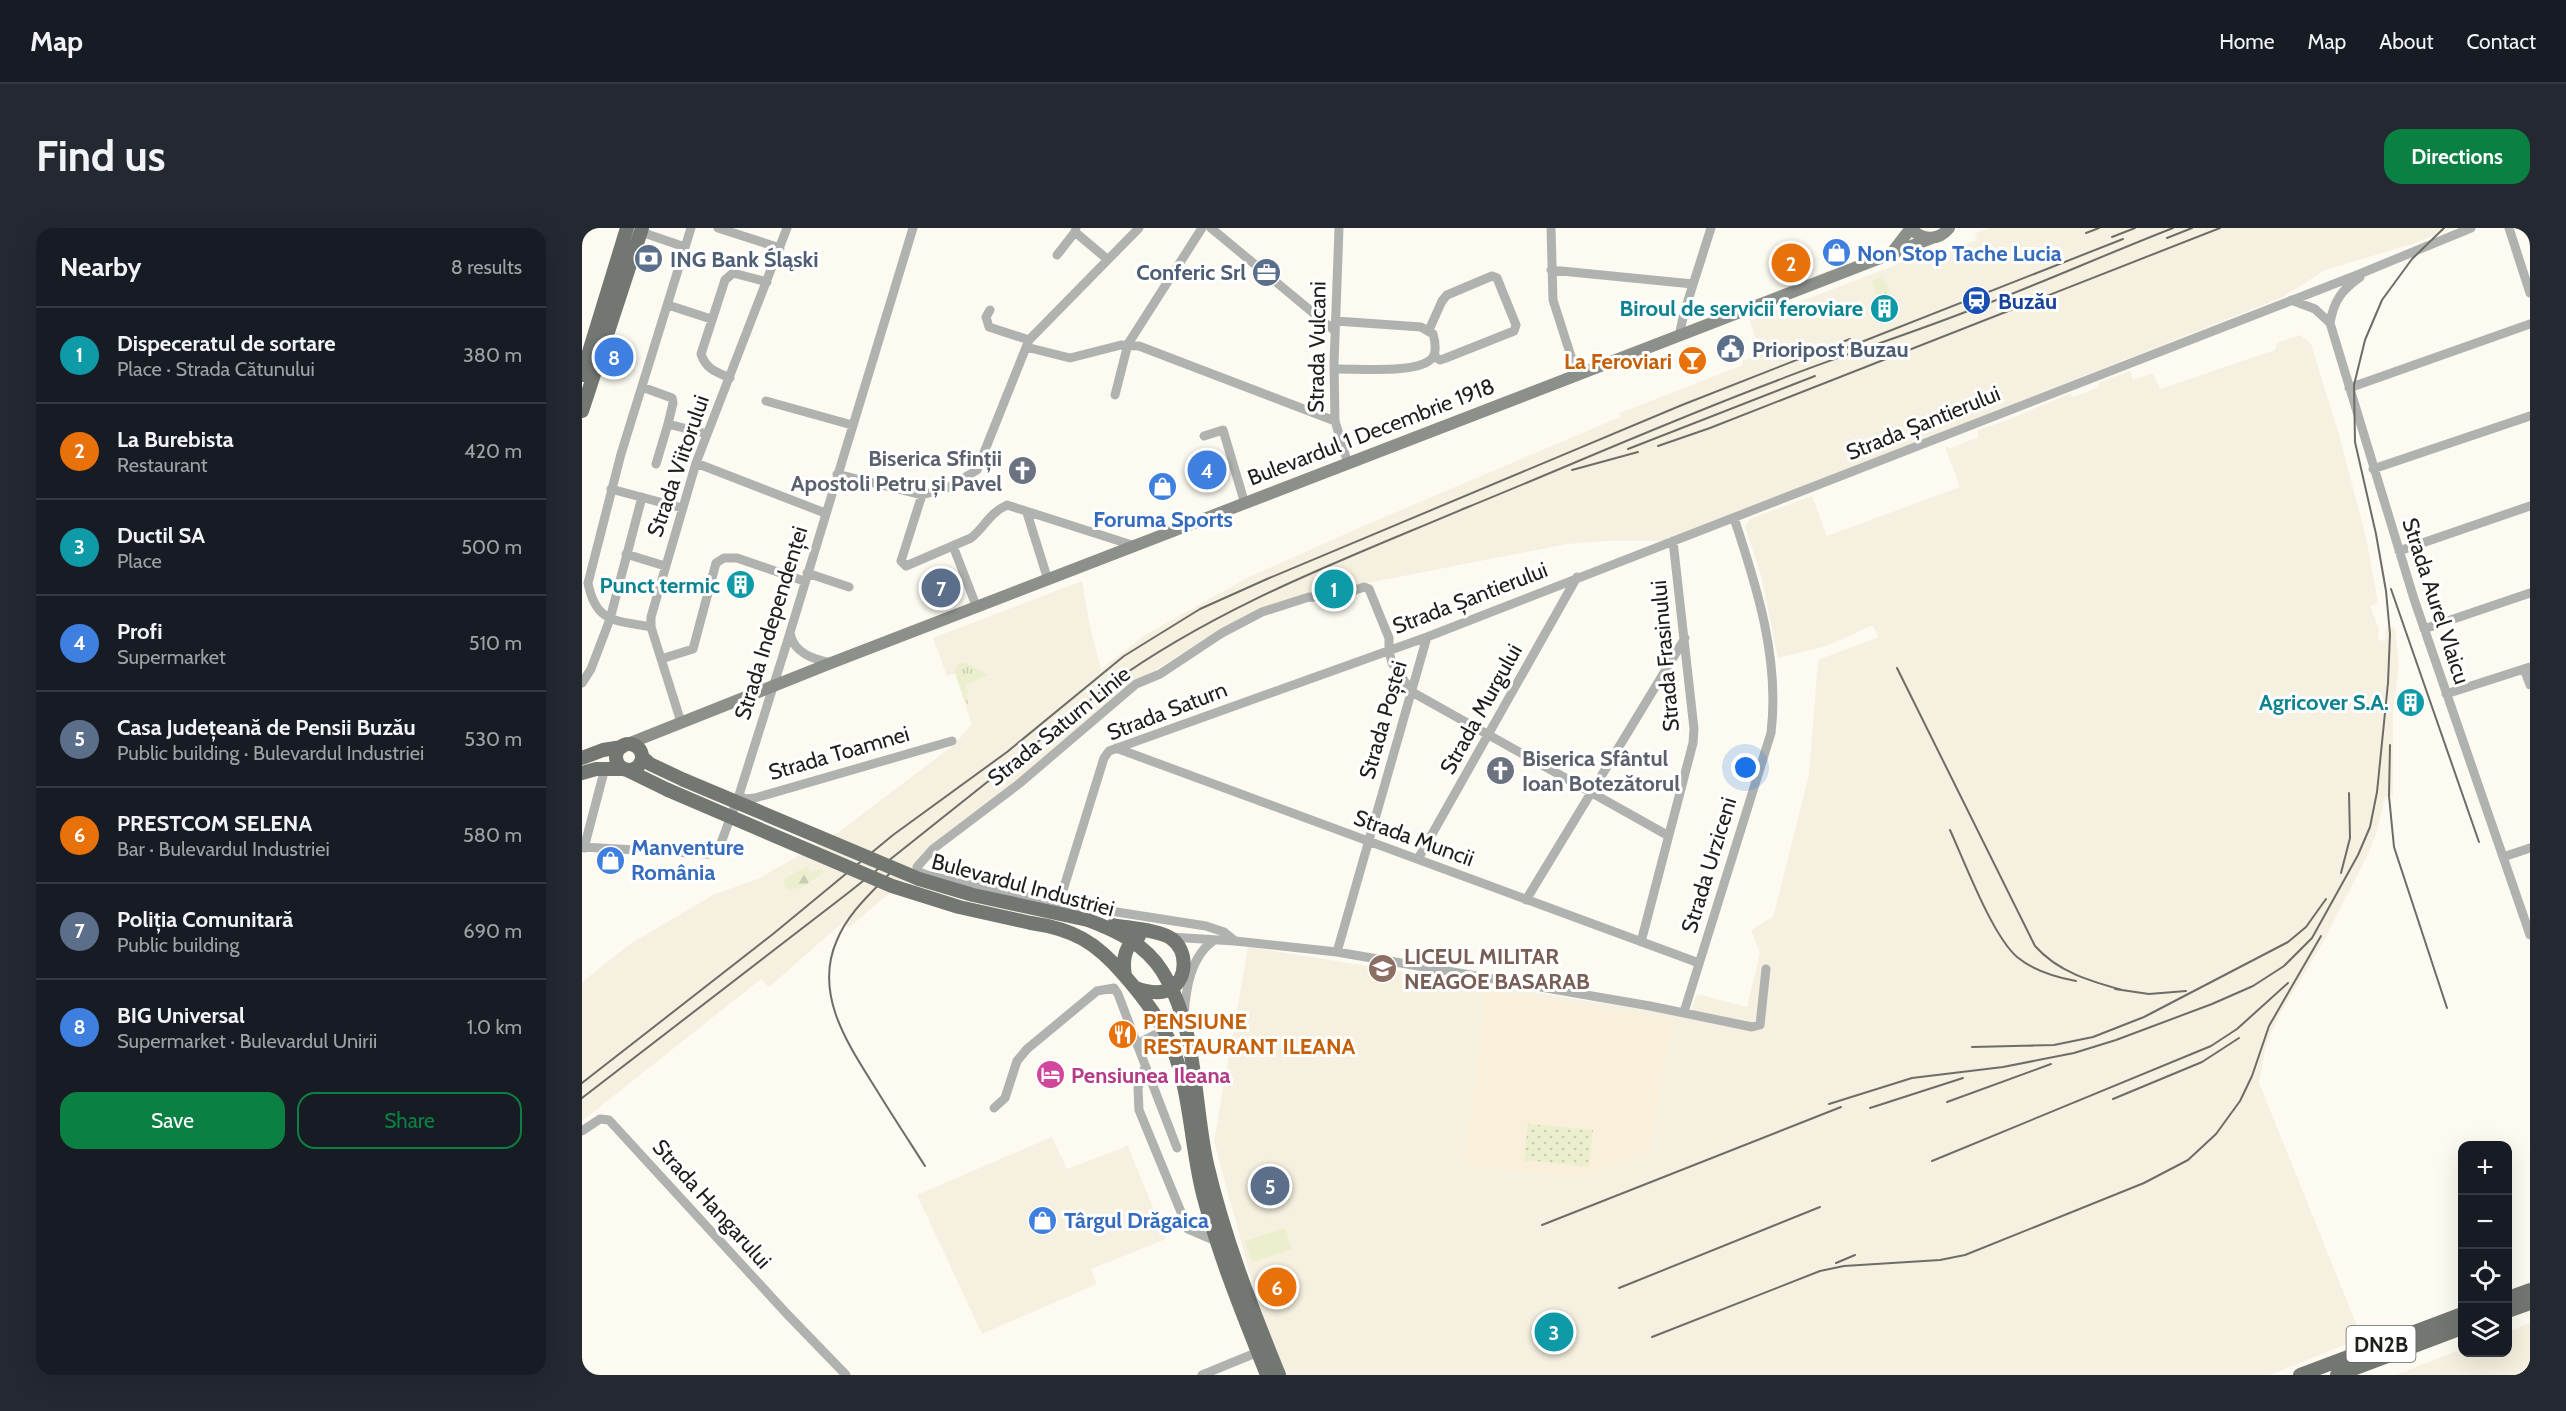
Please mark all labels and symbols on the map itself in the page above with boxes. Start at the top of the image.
shop icon: Non Stop Tache Lucia [1820,237,1852,269]
pin: 2 [1772,240,1810,285]
place label: Non Stop Tache Lucia [1857,240,2062,267]
bank icon: ING Bank Śląski [633,243,665,275]
place label: ING Bank Śląski [670,246,819,273]
office icon: Conferic Srl [1251,256,1283,288]
place label: Conferic Srl [1136,259,1246,286]
street label: Strada Vulcani [1302,281,1332,413]
station icon: Buzău [1961,285,1993,317]
place label: Buzău [1998,288,2057,315]
building icon: Biroul de servicii feroviare [1868,292,1900,324]
place label: Biroul de servicii feroviare [1620,295,1863,322]
public building icon: Prioripost Buzau [1715,333,1747,365]
pin: 8 [594,334,633,380]
place label: Prioripost Buzau [1752,336,1909,363]
bar icon: La Feroviari [1677,345,1709,377]
place label: La Feroviari [1564,348,1672,375]
street label: Bulevardul 1 Decembrie 1918 [1244,372,1498,492]
street label: Strada Șantierului [1842,380,2004,467]
street label: Strada Viitorului [641,392,715,540]
place label: Biserica Sfinții Apostoli Petru și Pavel [791,445,1002,498]
pin: 4 [1188,448,1226,492]
church icon: Biserica Sfinții Apostoli Petru și Pavel [1007,455,1039,487]
shop icon: Foruma Sports [1147,471,1179,503]
place label: Foruma Sports [1093,506,1233,533]
street label: Strada Aurel Vlaicu [2396,514,2476,688]
street label: Strada Independenței [729,523,814,723]
street label: Strada Șantierului [1389,556,1552,641]
pin: 7 [922,566,960,610]
pin: 1 [1314,566,1353,612]
building icon: Punct termic [725,569,757,601]
place label: Punct termic [600,572,720,599]
street label: Strada Frasinului [1645,579,1685,733]
street label: Strada Murgului [1434,639,1528,779]
street label: Strada Poștei [1353,658,1414,783]
street label: Strada Saturn Linie [982,660,1136,792]
street label: Strada Saturn [1103,676,1231,746]
building icon: Agricover S.A. [2394,686,2426,718]
place label: Agricover S.A. [2259,689,2389,716]
street label: Strada Toamnei [765,720,913,786]
place label: Biserica Sfântul Ioan Botezătorul [1522,745,1680,797]
your location [1731,753,1760,782]
church icon: Biserica Sfântul Ioan Botezătorul [1485,755,1517,787]
street label: Strada Urziceni [1676,794,1742,936]
street label: Strada Muncii [1350,804,1478,872]
place label: Manventure România [631,834,744,886]
shop icon: Manventure România [594,844,626,876]
street label: Bulevardul Industriei [929,848,1117,922]
place label: LICEUL MILITAR NEAGOE BASARAB [1404,943,1590,995]
school or university icon: LICEUL MILITAR NEAGOE BASARAB [1367,953,1399,985]
place label: PENSIUNE RESTAURANT ILEANA [1143,1008,1355,1060]
restaurant icon: PENSIUNE RESTAURANT ILEANA [1106,1018,1138,1050]
hotel icon: Pensiunea Ileana [1034,1059,1066,1091]
place label: Pensiunea Ileana [1071,1062,1231,1089]
street label: Strada Hangarului [647,1134,777,1274]
pin: 5 [1250,1164,1290,1208]
shop icon: Târgul Drăgaica [1027,1204,1059,1236]
place label: Târgul Drăgaica [1064,1207,1209,1234]
pin: 6 [1258,1264,1296,1310]
pin: 3 [1534,1310,1574,1354]
road number: DN2B [2346,1326,2416,1362]

